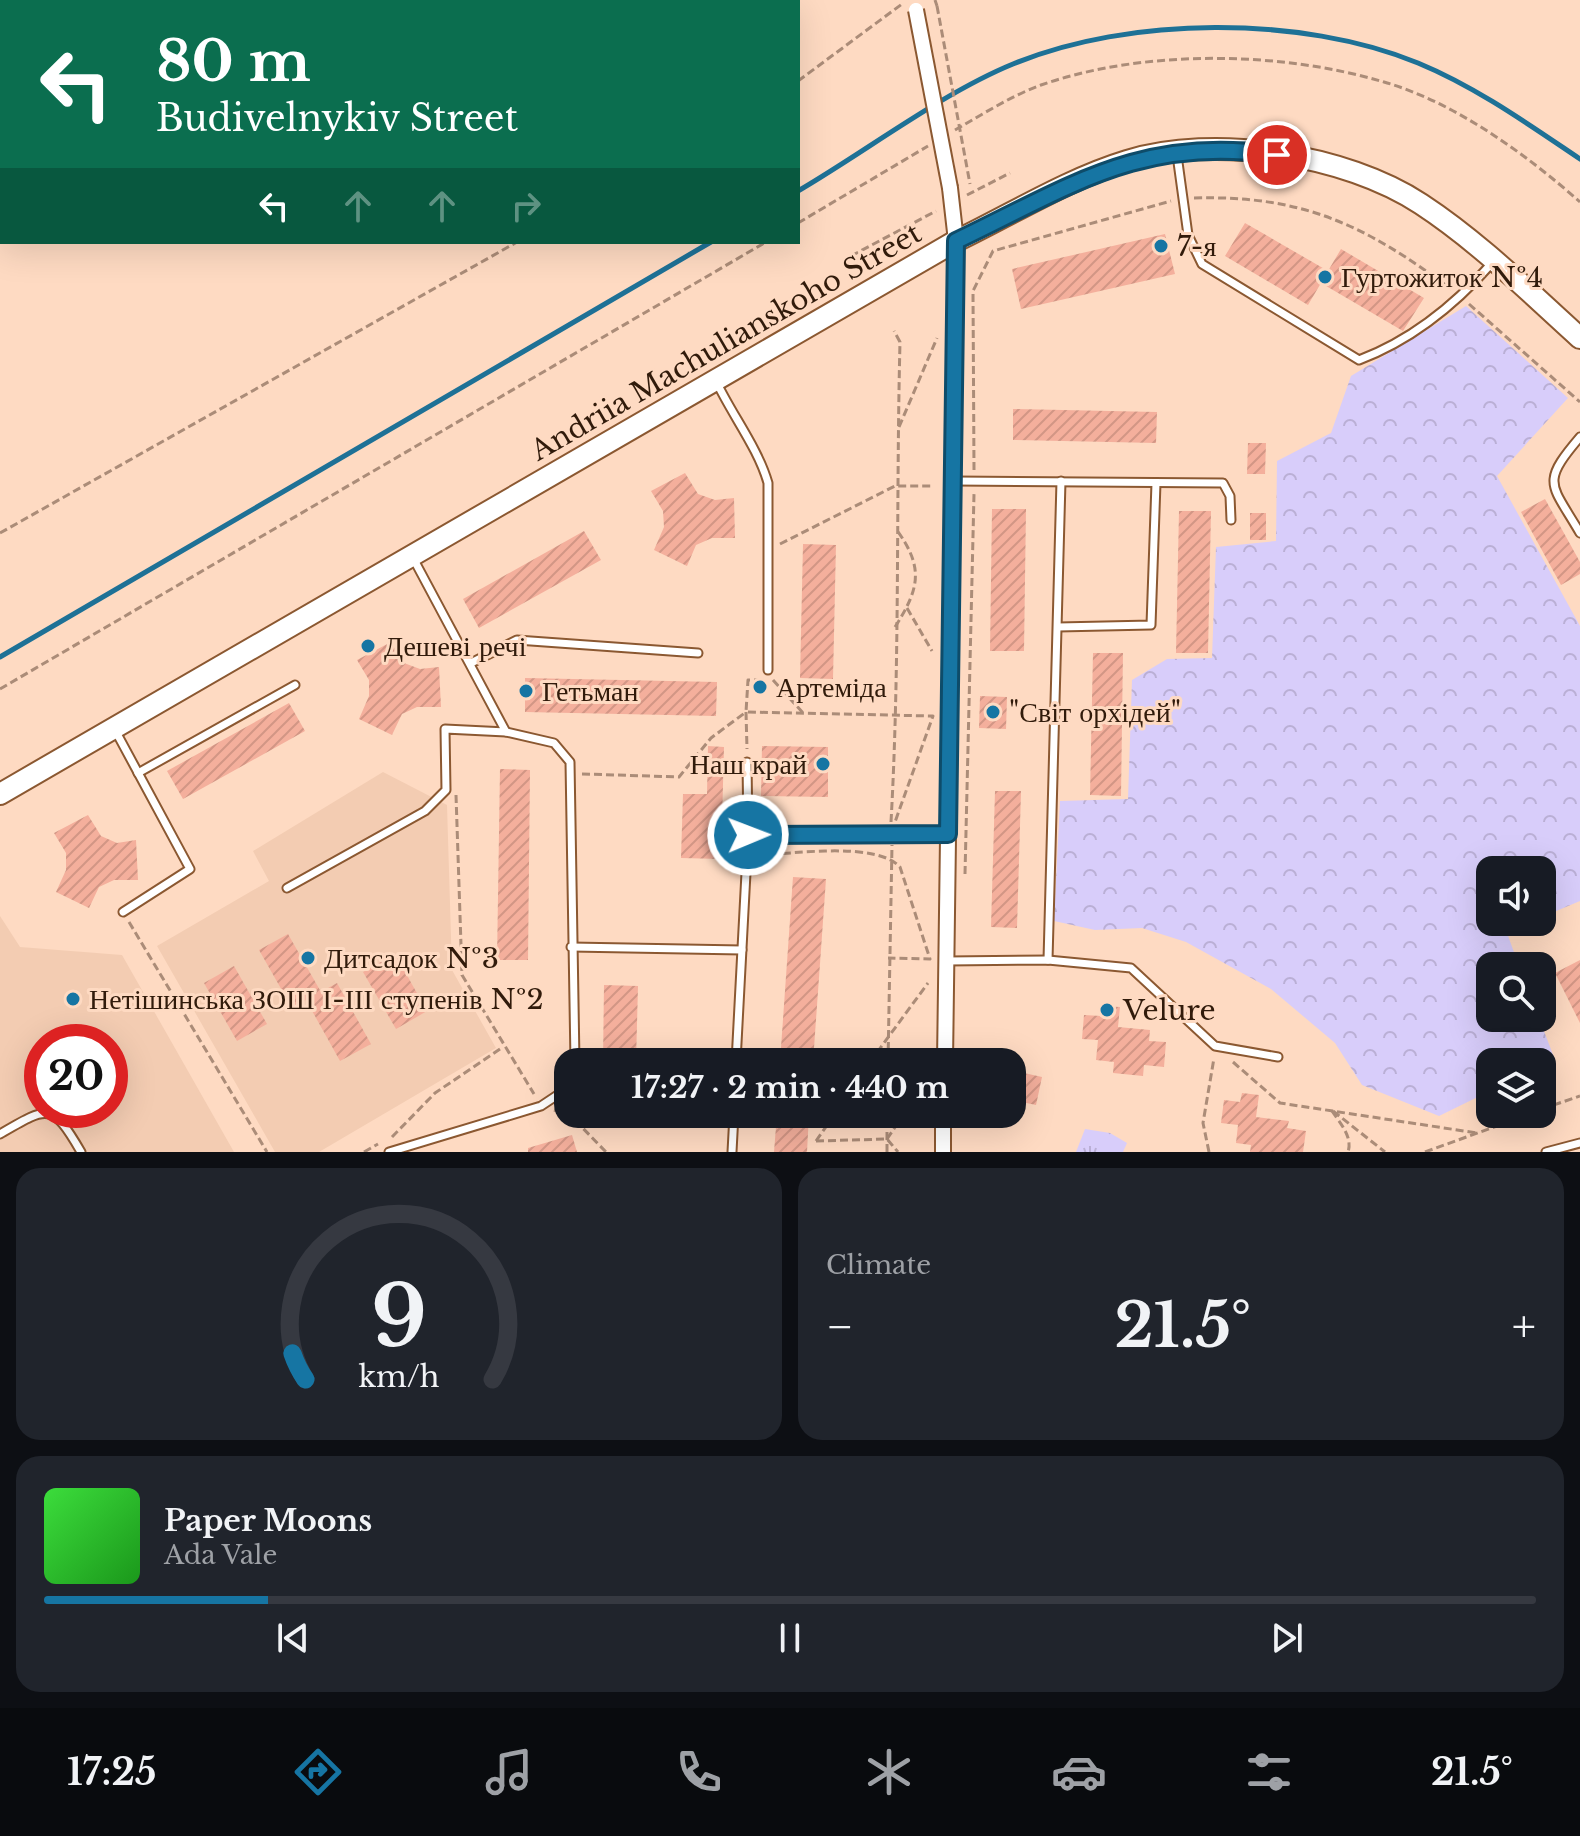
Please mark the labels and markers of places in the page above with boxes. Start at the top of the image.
pin [1243,121,1311,189]
place label: 7-я [1177,229,1217,264]
marker: 7-я [1152,237,1170,255]
place label: Гуртожиток №4 [1341,260,1543,295]
marker: Гуртожиток №4 [1316,268,1334,286]
place label: Дешеві речі [384,629,527,664]
marker: Дешеві речі [359,637,377,655]
place label: Артеміда [776,670,887,705]
place label: Гетьман [542,674,638,709]
marker: Артеміда [751,678,769,696]
marker: Гетьман [517,682,535,700]
place label: "Світ орхідей" [1009,695,1181,730]
marker: "Світ орхідей" [984,703,1002,721]
place label: Наш край [690,747,807,782]
marker: Наш край [814,755,832,773]
place label: Дитсадок №3 [324,941,499,976]
marker: Дитсадок №3 [299,949,317,967]
place label: Нетішинська ЗОШ І-ІІІ ступенів №2 [89,982,544,1017]
marker: Нетішинська ЗОШ І-ІІІ ступенів №2 [64,990,82,1008]
place label: Velure [1122,993,1216,1028]
marker: Velure [1098,1001,1116,1019]

